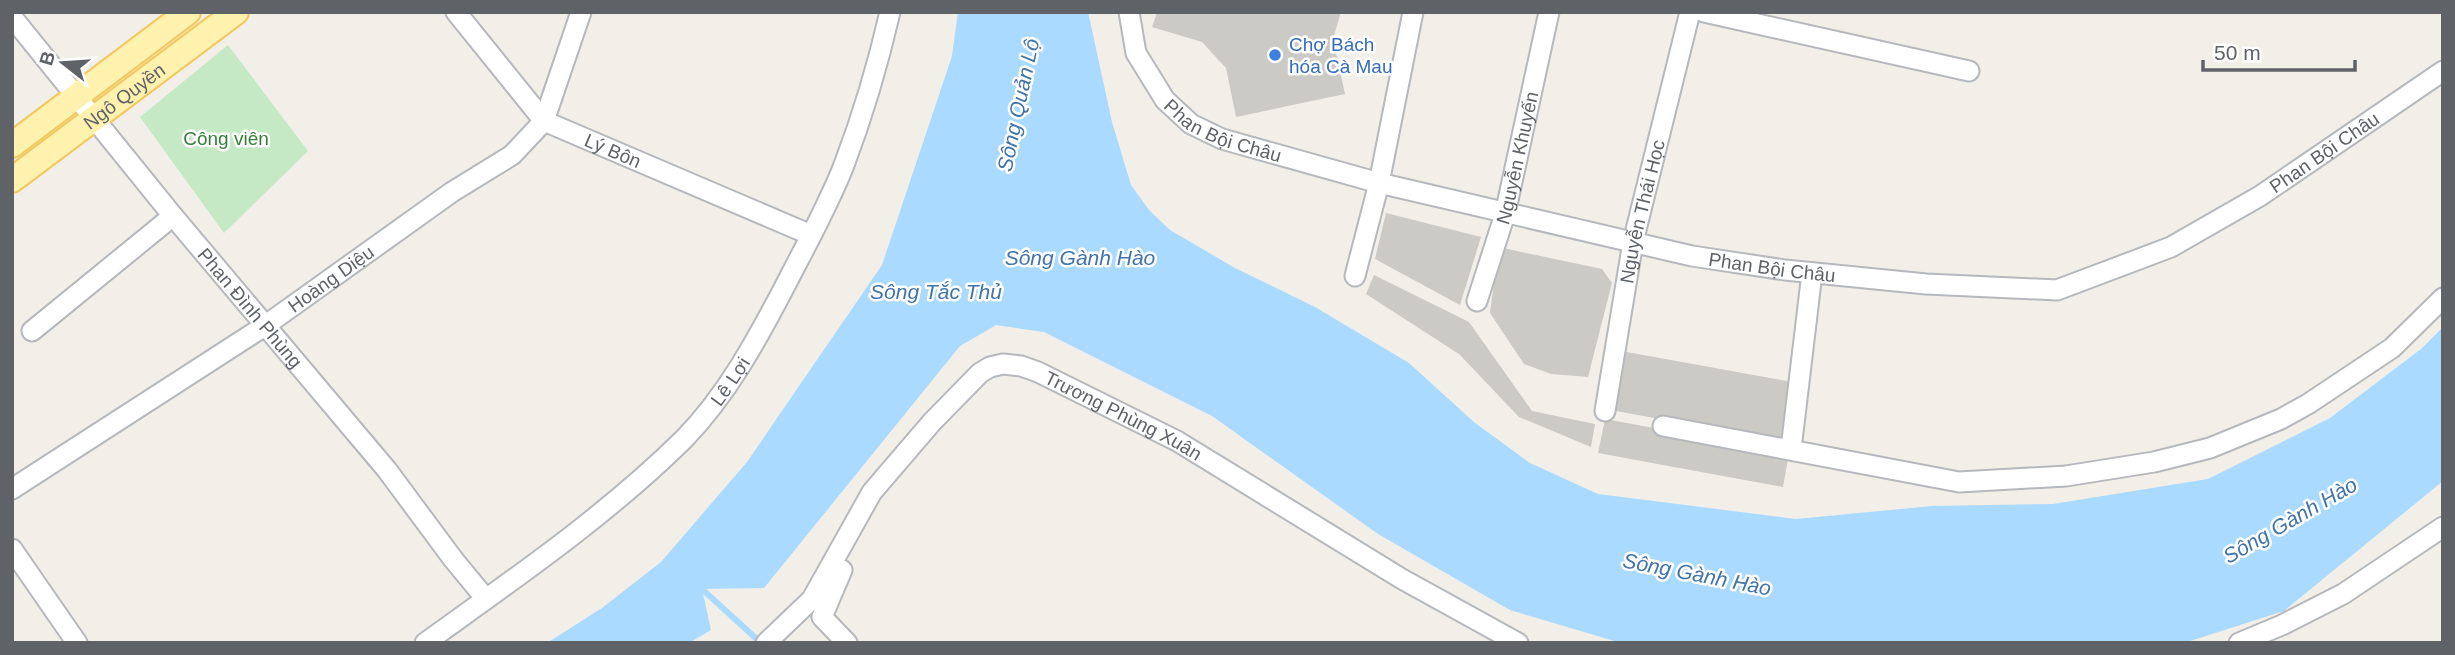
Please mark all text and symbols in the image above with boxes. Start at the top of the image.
north arrow [28,28,98,98]
scale bar [2203,28,2355,72]
place label: Chợ Bách hóa Cà Mau [1289,34,1393,77]
water label: Sông Quản Lộ [993,36,1043,174]
text: 50 m [2214,41,2261,64]
marker: Chợ Bách hóa Cà Mau [1267,47,1283,63]
text: B [35,49,59,68]
street label: Ngô Quyền [79,59,169,133]
street label: Nguyễn Khuyến [1492,89,1542,227]
street label: Phan Bội Châu [1160,94,1284,166]
street label: Phan Bội Châu [2265,107,2383,197]
park label: Công viên [183,128,269,149]
street label: Lý Bôn [582,129,644,172]
street label: Nguyễn Thái Học [1616,138,1668,285]
street label: Hoàng Diệu [284,241,378,316]
street label: Phan Đình Phùng [194,244,307,372]
water label: Sông Gành Hào [1005,246,1156,269]
street label: Phan Bội Châu [1707,248,1837,285]
water label: Sông Tắc Thủ [870,280,1002,303]
street label: Lê Lợi [706,353,754,409]
street label: Trương Phùng Xuân [1041,367,1206,464]
water label: Sông Gành Hào [2219,472,2361,568]
water label: Sông Gành Hào [1621,548,1773,600]

